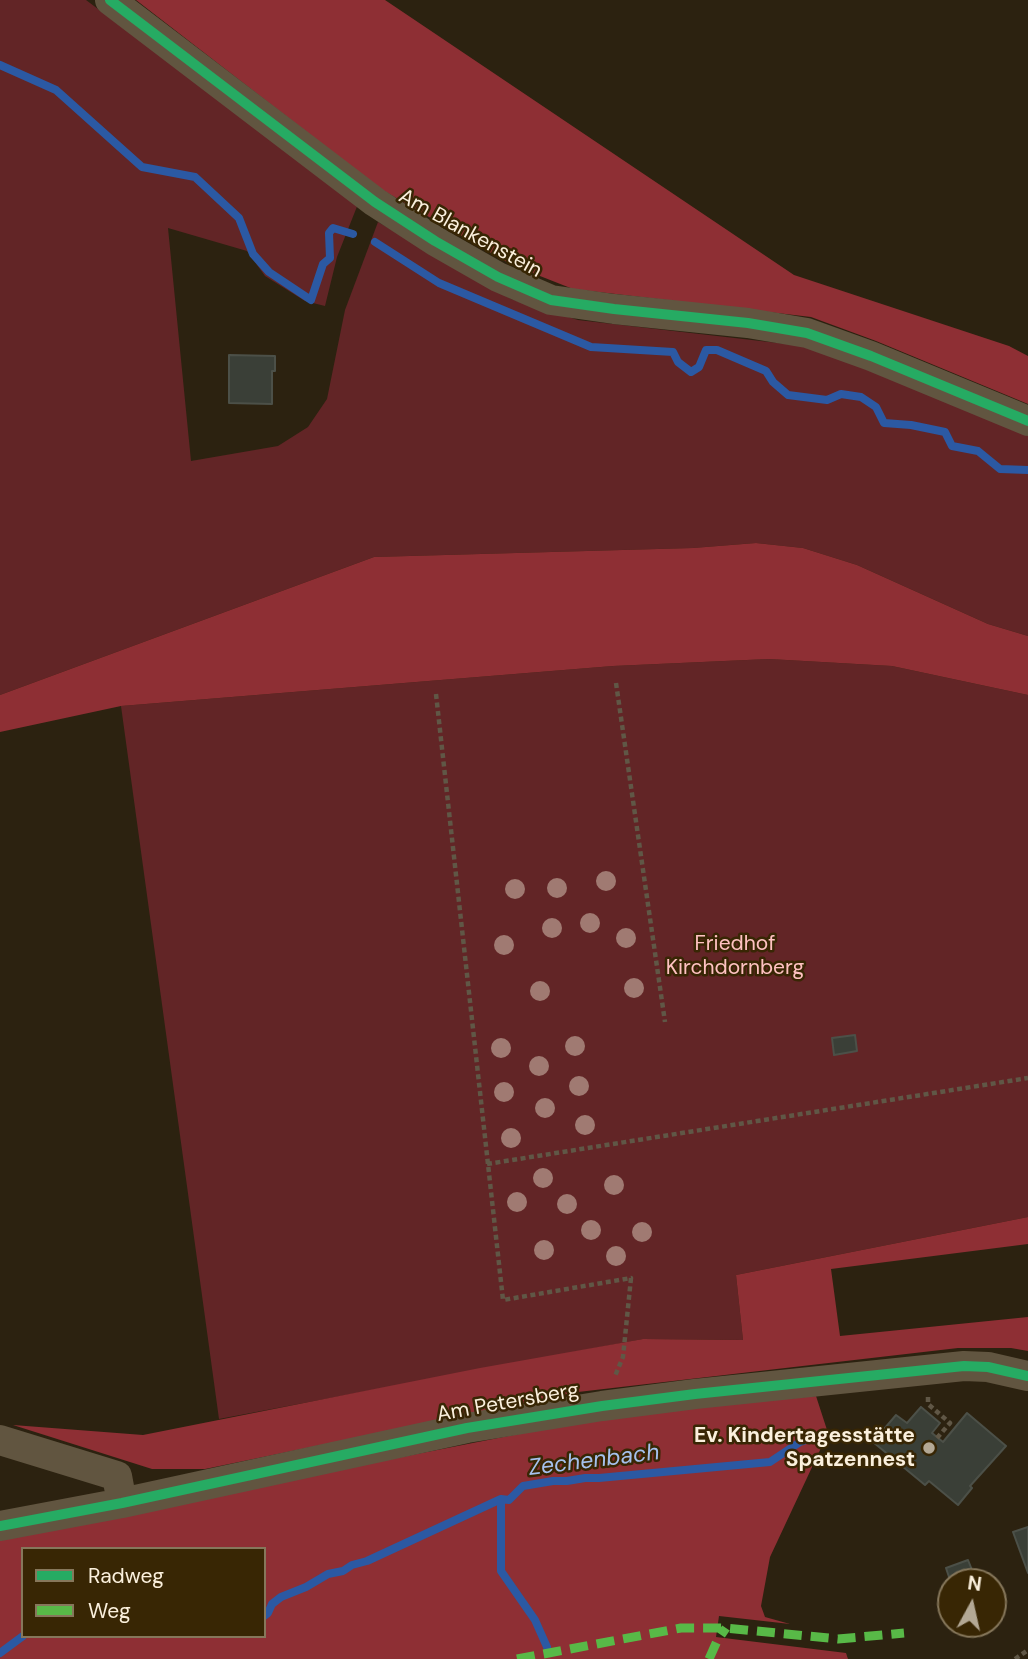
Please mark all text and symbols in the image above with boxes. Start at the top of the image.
street label: Am Blankenstein [394,184,546,284]
park label: Friedhof Kirchdornberg [666,931,804,981]
street label: Am Petersberg [435,1378,581,1428]
place label: Ev. Kindertagesstätte Spatzennest [694,1423,915,1473]
water label: Zechenbach [527,1439,661,1483]
marker: Ev. Kindertagesstätte Spatzennest [921,1440,937,1456]
legend [21,1547,266,1638]
text: Radweg [88,1562,164,1590]
north arrow [937,1568,1007,1638]
text: N [966,1570,983,1597]
text: Weg [88,1597,131,1625]

